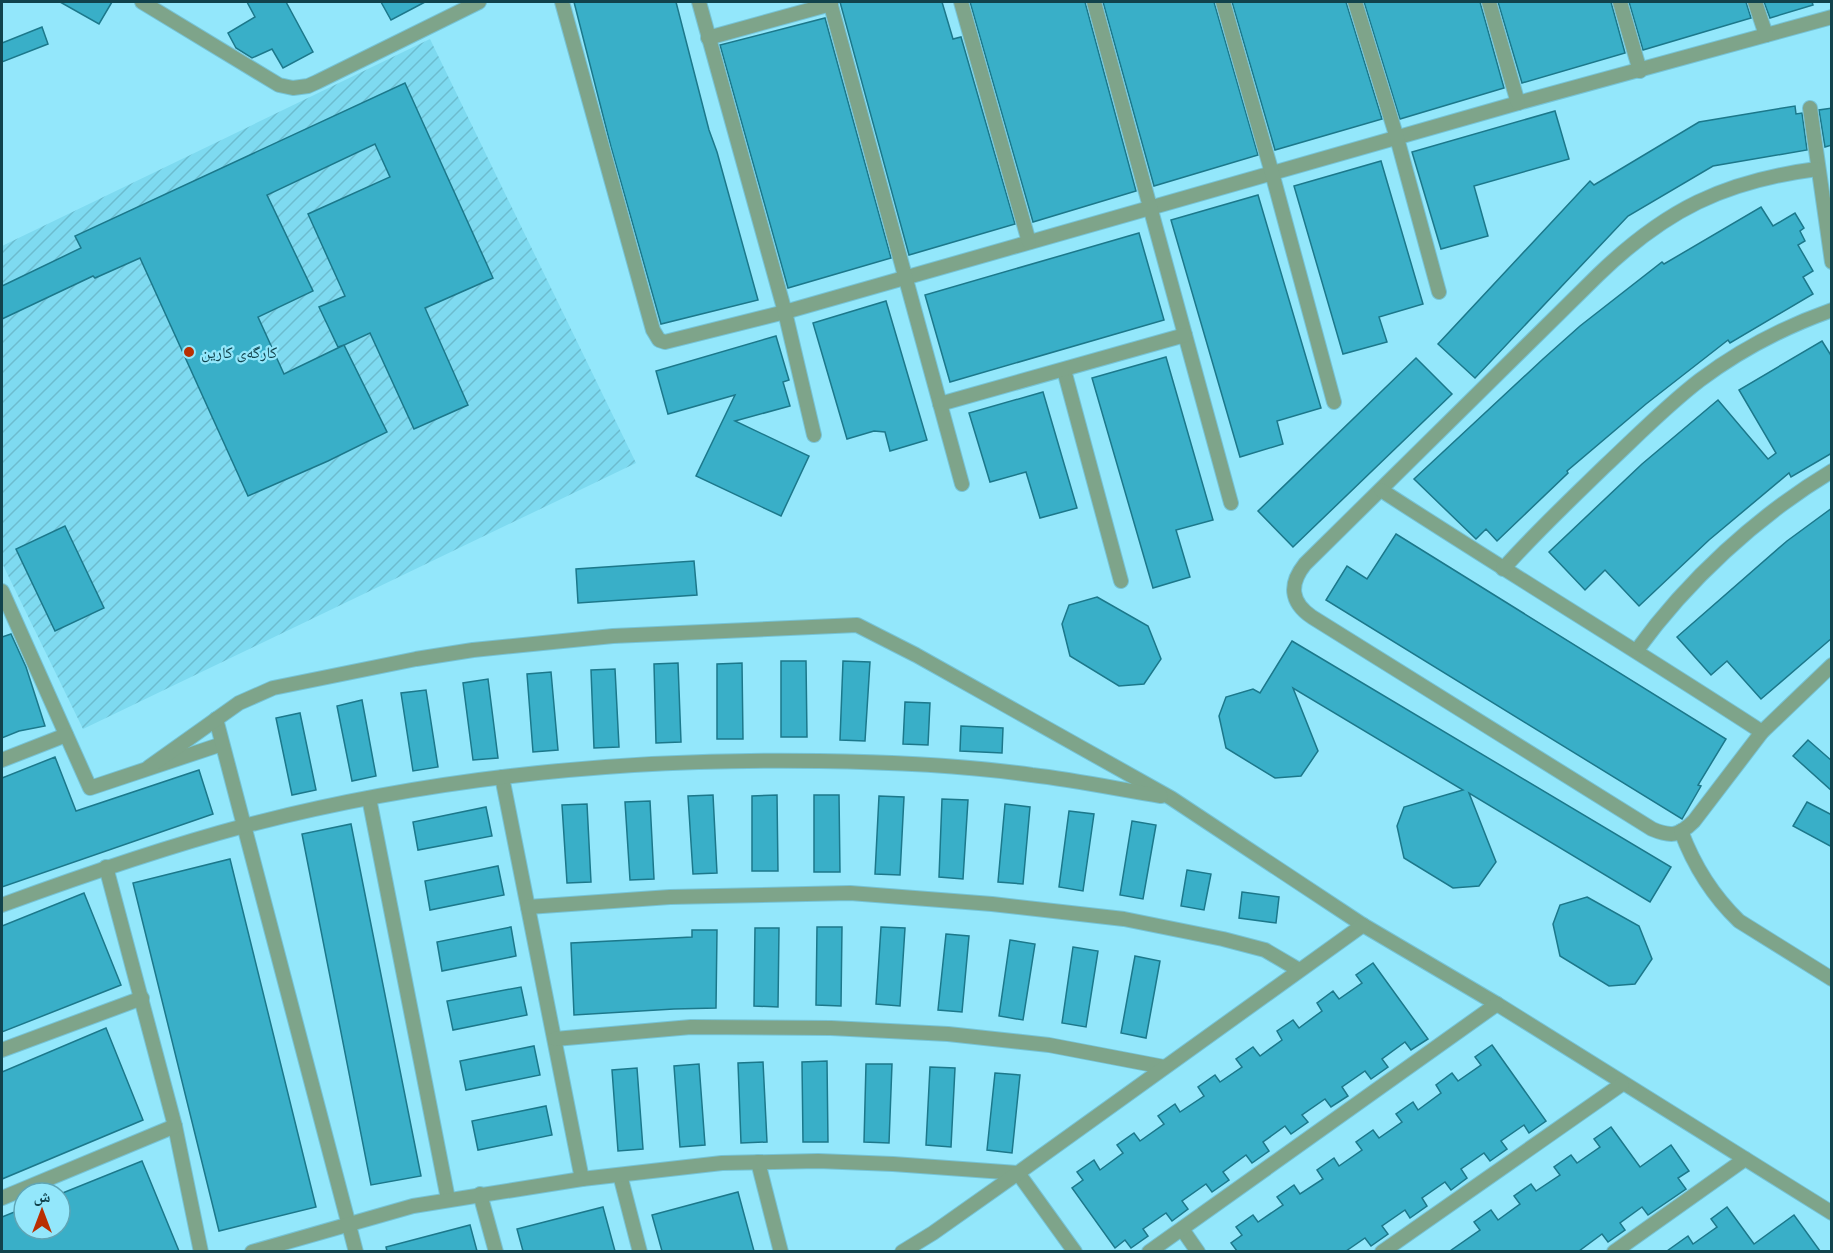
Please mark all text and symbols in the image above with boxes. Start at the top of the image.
place label: کارگەی کارین [201,343,277,363]
marker: کارگەی کارین [182,345,196,359]
north arrow [12,1181,72,1241]
text: ش [34,1187,51,1206]

